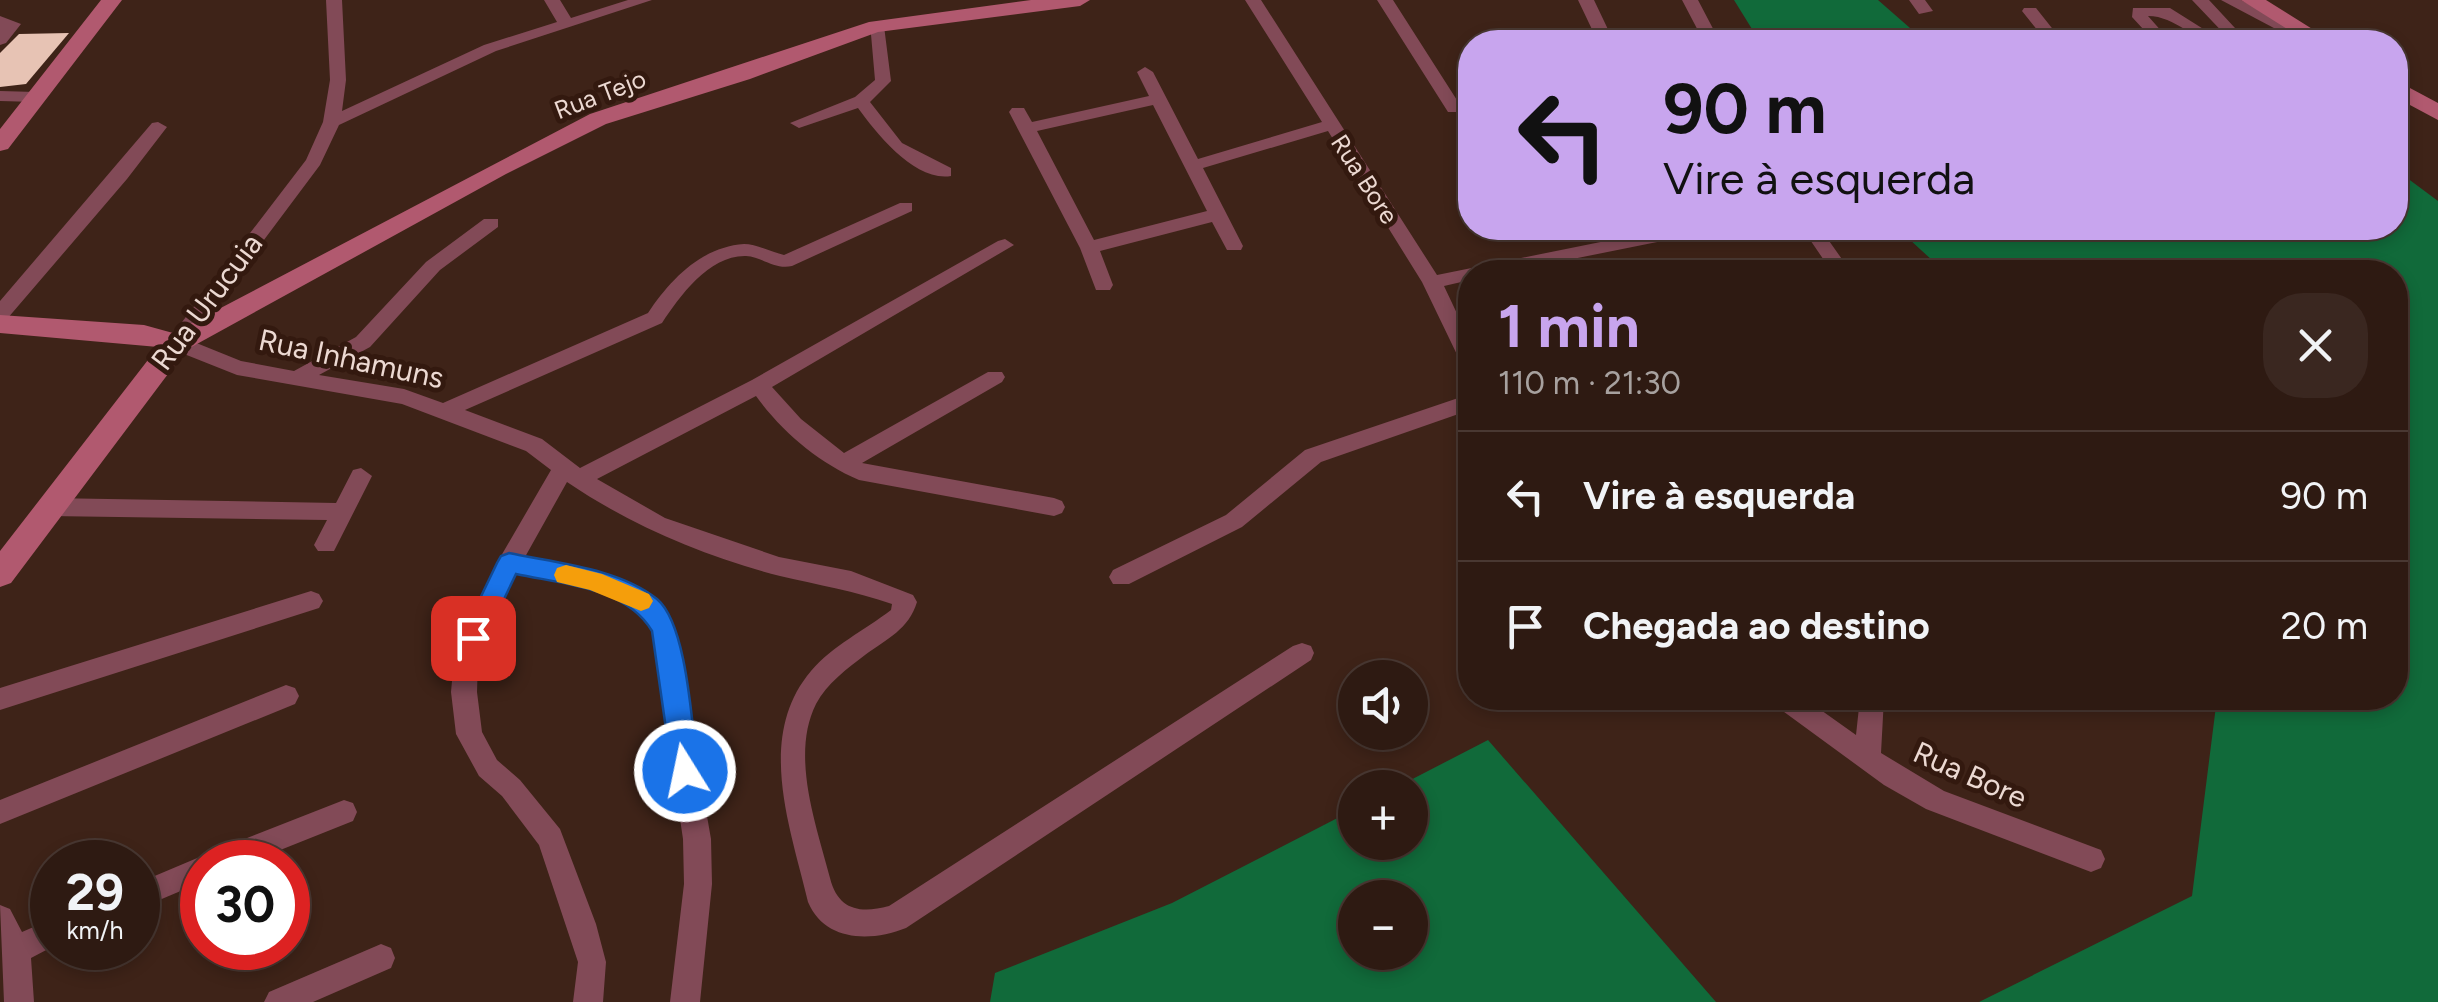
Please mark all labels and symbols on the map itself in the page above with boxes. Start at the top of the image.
street label: Rua Tejo [550,63,650,125]
street label: Rua Bore [1325,129,1405,229]
street label: Rua Urucuia [143,226,270,377]
street label: Rua Inhamuns [255,321,447,396]
pin [431,596,516,681]
position arrow [633,719,737,823]
street label: Rua Bore [1908,733,2033,816]
speed limit sign: 30 [180,840,310,970]

